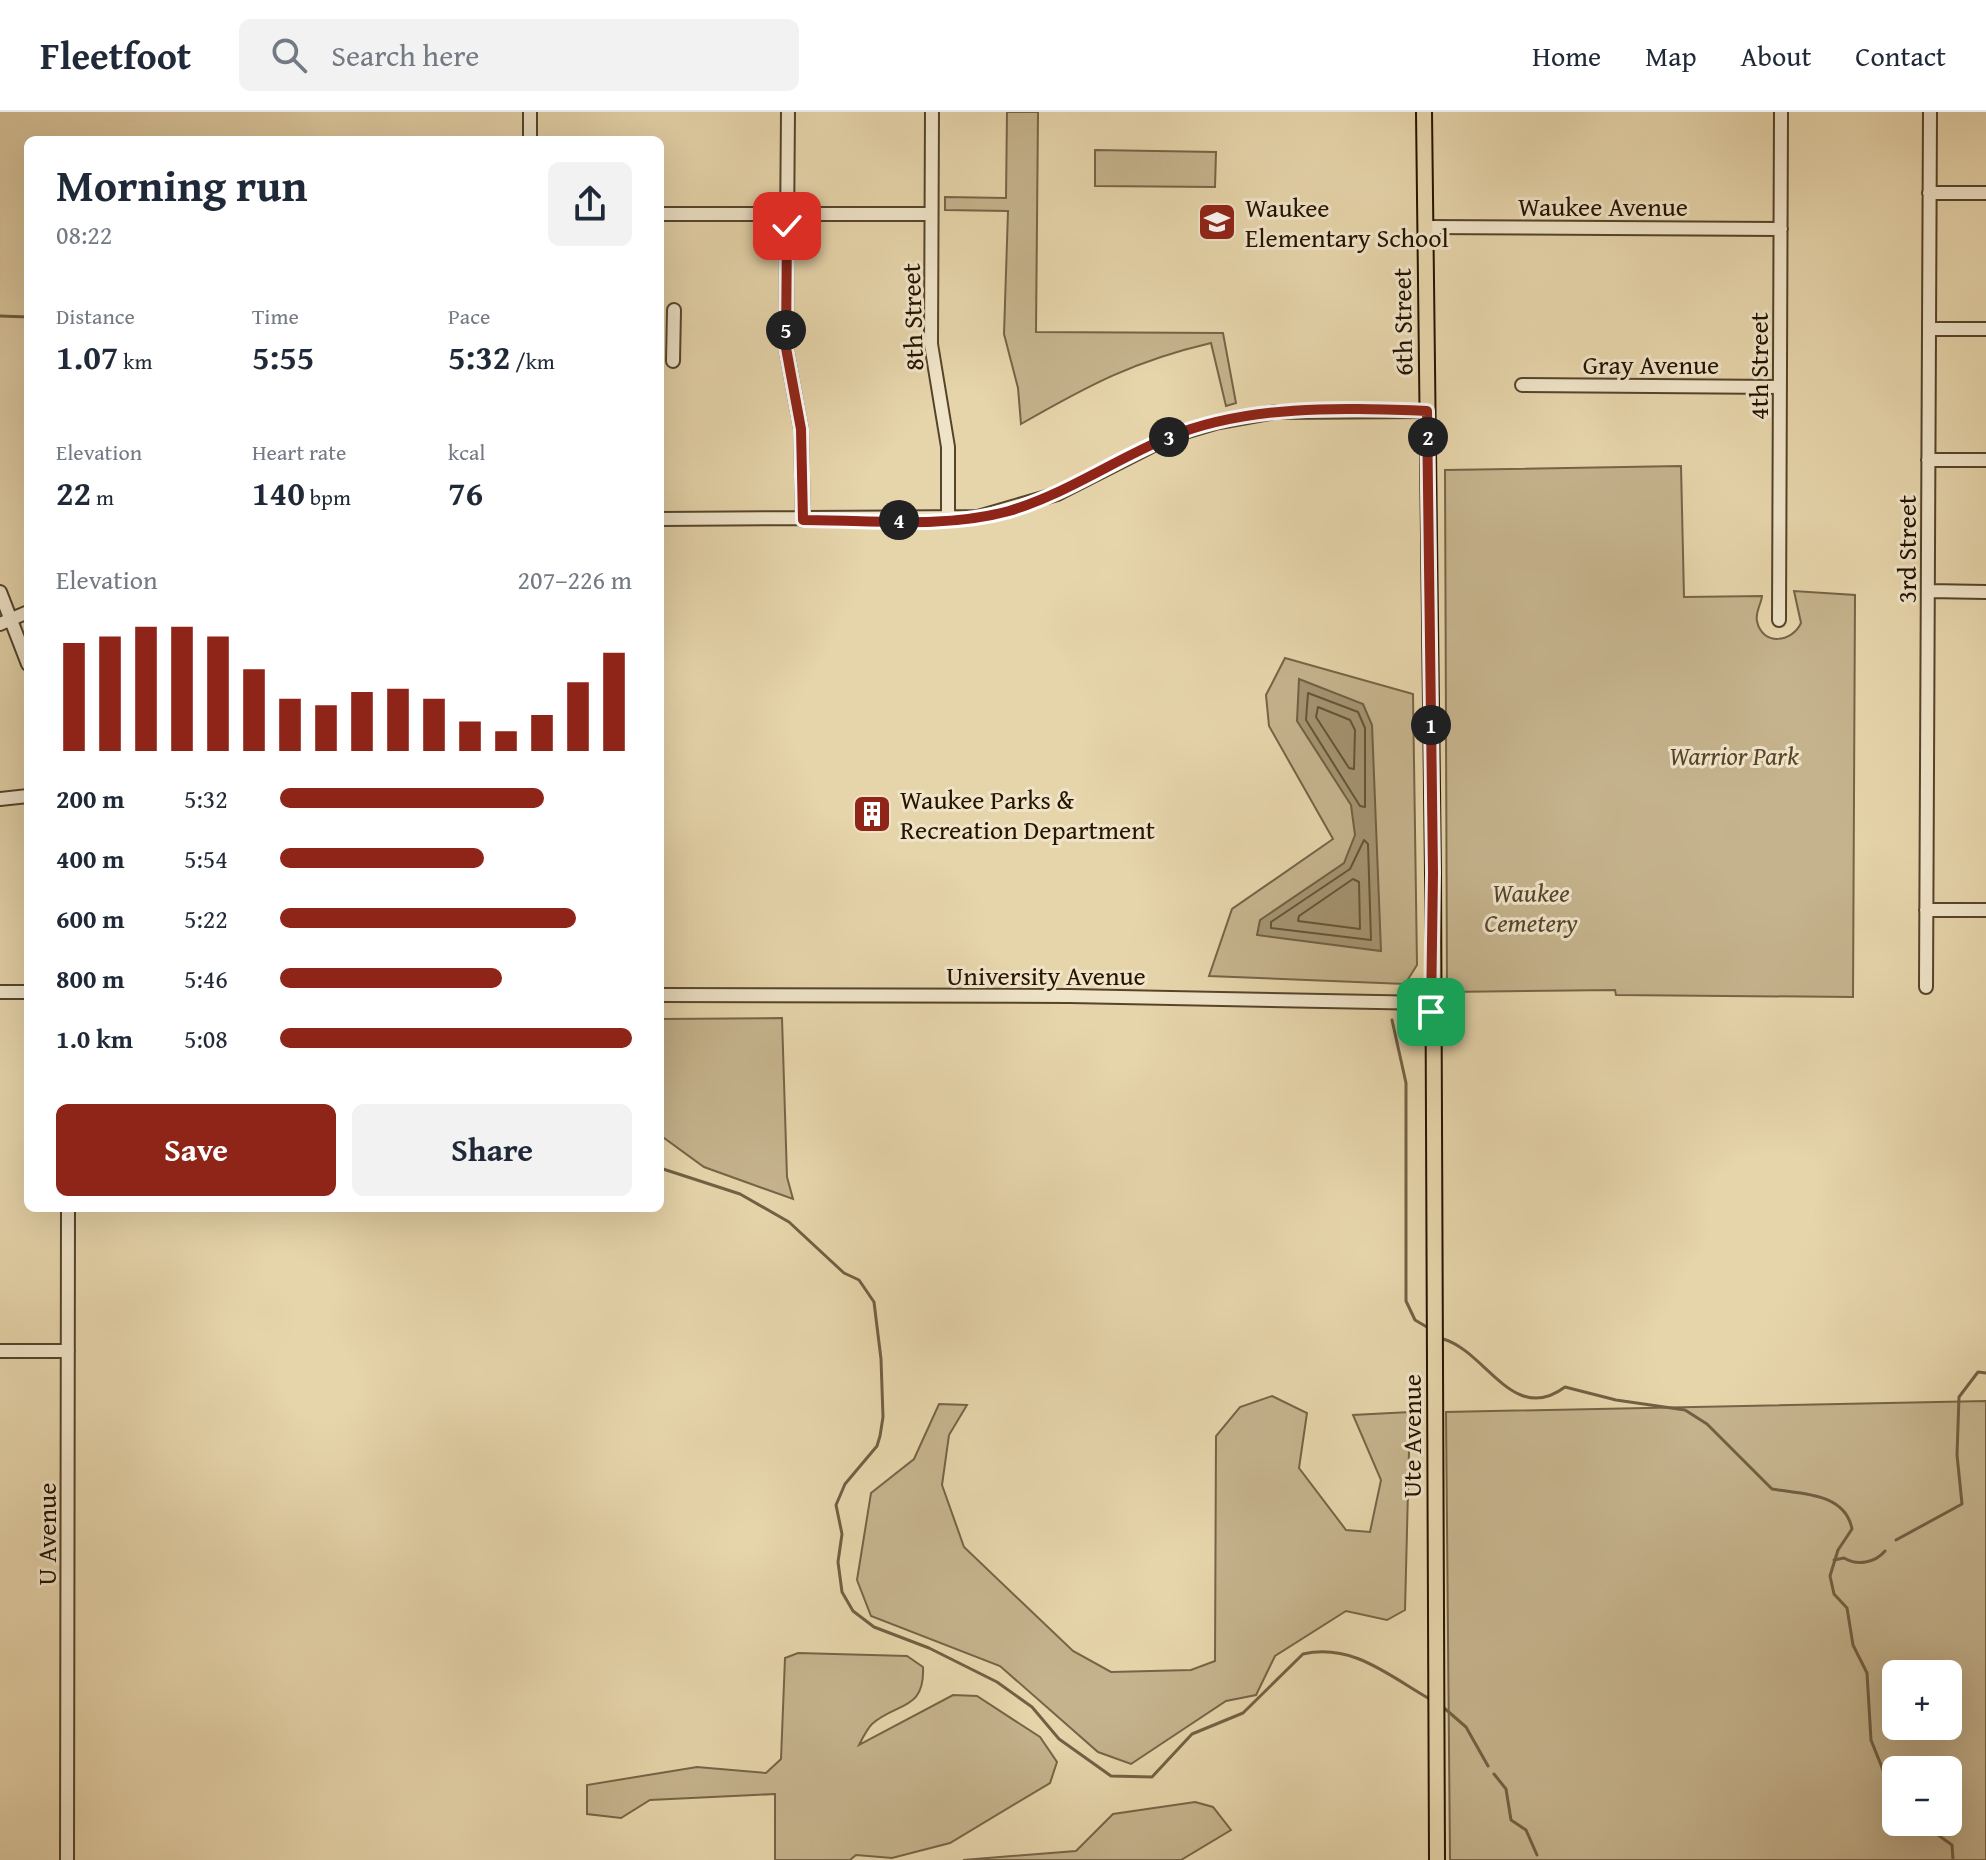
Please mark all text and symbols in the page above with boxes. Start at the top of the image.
search box [239,19,799,91]
text: Fleetfoot [40,27,191,83]
icon: search [267,33,311,77]
text: Search here [331,33,479,77]
text: Home [1532,35,1601,76]
text: Map [1645,35,1697,76]
text: About [1741,35,1811,76]
text: Contact [1855,35,1946,76]
text: Morning run [56,153,307,217]
button: share [548,162,632,246]
street label: Waukee Avenue [1518,187,1688,226]
place label: Waukee Elementary School [1245,188,1449,257]
pin [753,192,821,260]
school or university icon: Waukee Elementary School [1196,201,1238,243]
icon: check [765,204,809,248]
text: 08:22 [56,215,112,254]
street label: 8th Street [891,262,933,372]
street label: 6th Street [1382,268,1422,376]
text: Distance [56,300,135,332]
text: Time [252,300,299,332]
text: Pace [448,300,490,332]
pin: 5 [766,310,806,350]
street label: 4th Street [1739,312,1778,420]
text: 5 [780,314,792,346]
text: 1.07 [56,332,118,381]
text: 5:55 [252,332,314,381]
text: 5:32 [448,332,510,381]
text: km [118,345,152,377]
text: /km [510,345,555,377]
street label: Gray Avenue [1583,345,1719,384]
pin: 3 [1149,417,1189,457]
pin: 2 [1408,417,1448,457]
text: 3 [1163,421,1175,453]
text: 2 [1422,421,1434,453]
text: Elevation [56,436,142,468]
text: Heart rate [252,436,346,468]
text: kcal [448,436,486,468]
text: 22 [56,468,91,517]
text: 140 [252,468,305,517]
text: 76 [448,468,483,517]
text: m [91,481,114,513]
text: bpm [305,481,351,513]
street label: 3rd Street [1887,495,1926,603]
pin: 4 [879,500,919,540]
text: 4 [893,504,905,536]
text: Elevation [56,560,158,599]
text: 207–226 m [518,560,632,599]
pin: 1 [1411,705,1451,745]
text: 1 [1425,709,1437,741]
park label: Warrior Park [1669,736,1799,775]
text: 200 m [56,779,124,818]
text: 5:32 [184,779,228,818]
place label: Waukee Parks & Recreation Department [900,780,1155,849]
building icon: Waukee Parks & Recreation Department [851,793,893,835]
text: 400 m [56,839,124,878]
text: 5:54 [184,839,228,878]
park label: Waukee Cemetery [1484,873,1578,942]
text: 600 m [56,899,124,938]
text: 5:22 [184,899,228,938]
street label: University Avenue [946,956,1146,995]
text: 800 m [56,959,124,998]
text: 5:46 [184,959,228,998]
pin [1397,978,1465,1046]
icon: arrive [1409,990,1453,1034]
text: 1.0 km [56,1019,133,1058]
text: 5:08 [184,1019,228,1058]
button: Save [56,1104,336,1196]
button: Share [352,1104,632,1196]
street label: Ute Avenue [1392,1374,1431,1498]
street label: U Avenue [27,1483,66,1585]
map controls [1882,1660,1962,1836]
button: + [1882,1660,1962,1740]
button: − [1882,1756,1962,1836]

